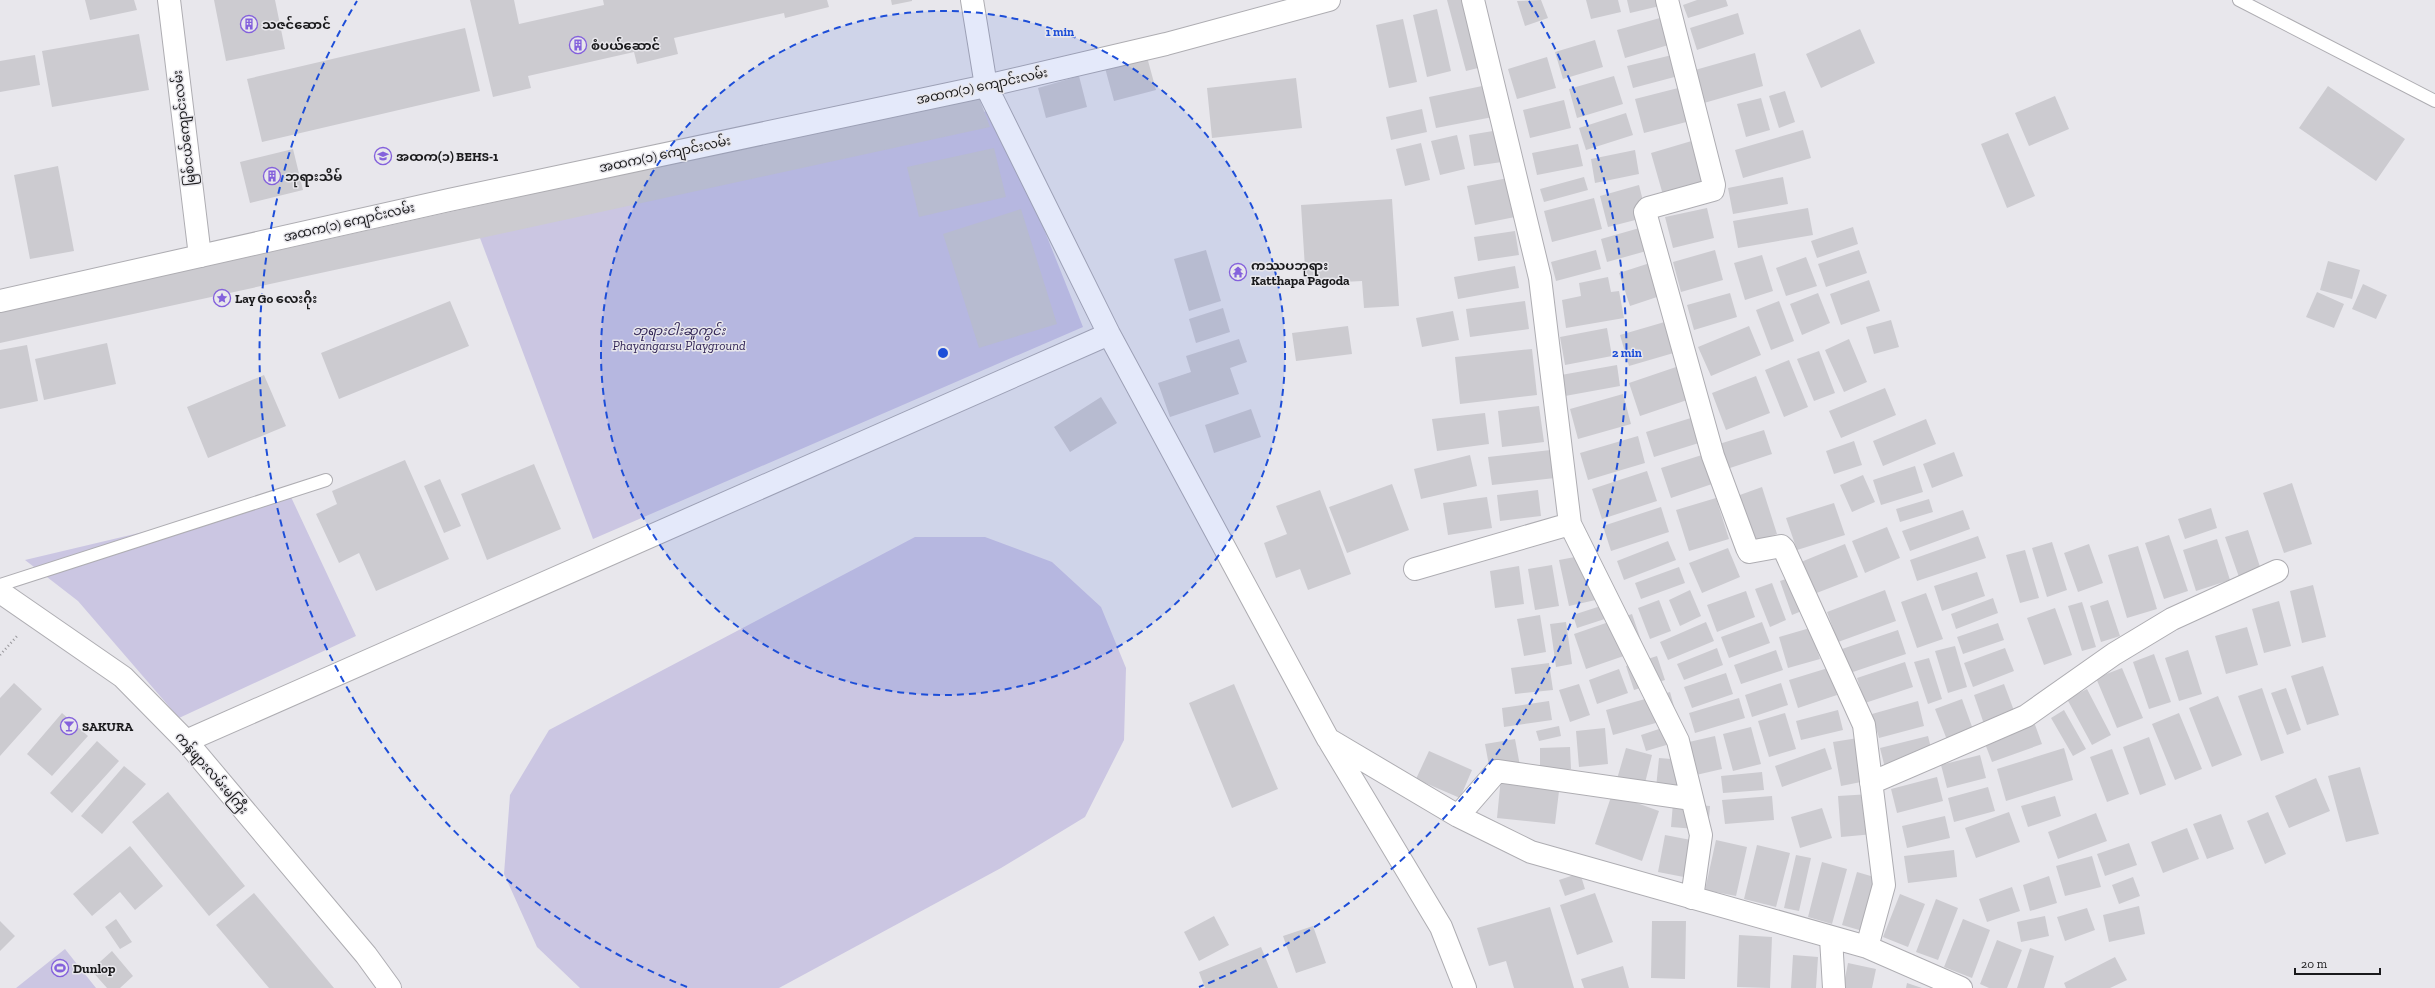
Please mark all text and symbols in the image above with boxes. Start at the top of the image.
building icon: သဇင်ဆောင် [239,14,259,34]
place label: သဇင်ဆောင် [262,15,331,32]
text: 1 min [1046,25,1074,39]
building icon: စံပယ်ဆောင် [568,35,588,55]
place label: စံပယ်ဆောင် [591,36,661,53]
street label: အထက(၁) ကျောင်းလမ်း [915,64,1050,110]
street label: မြစ်ငယ်ကျောင်းလမ်း [168,69,202,187]
street label: အထက(၁) ကျောင်းလမ်း [598,132,733,178]
school or university icon: အထက(၁) BEHS-1 [373,146,393,166]
place label: အထက(၁) BEHS-1 [396,149,499,164]
building icon: ဘုရားသိမ် [262,166,282,186]
place label: ဘုရားသိမ် [285,167,342,188]
street label: အထက(၁) ကျောင်းလမ်း [282,199,417,247]
place label: ကဿပဘုရား Katthapa Pagoda [1251,258,1350,288]
temple icon: ကဿပဘုရား Katthapa Pagoda [1228,262,1248,282]
place icon: Lay Go လေးဂိုး [212,288,232,308]
place label: Lay Go လေးဂိုး [235,290,317,310]
park label: ဘုရားငါးဆူကွင်း Phayangarsu Playground [612,321,746,353]
centre of rings [936,346,950,360]
text: 2 min [1612,346,1642,360]
bar icon: SAKURA [59,716,79,736]
place label: SAKURA [82,719,133,734]
street label: ကန်ဖျားလမ်းမကြီး [170,728,252,819]
scale bar [2295,950,2380,976]
text: 20 m [2301,957,2328,971]
sports icon: Dunlop [50,958,70,978]
place label: Dunlop [73,961,116,976]

